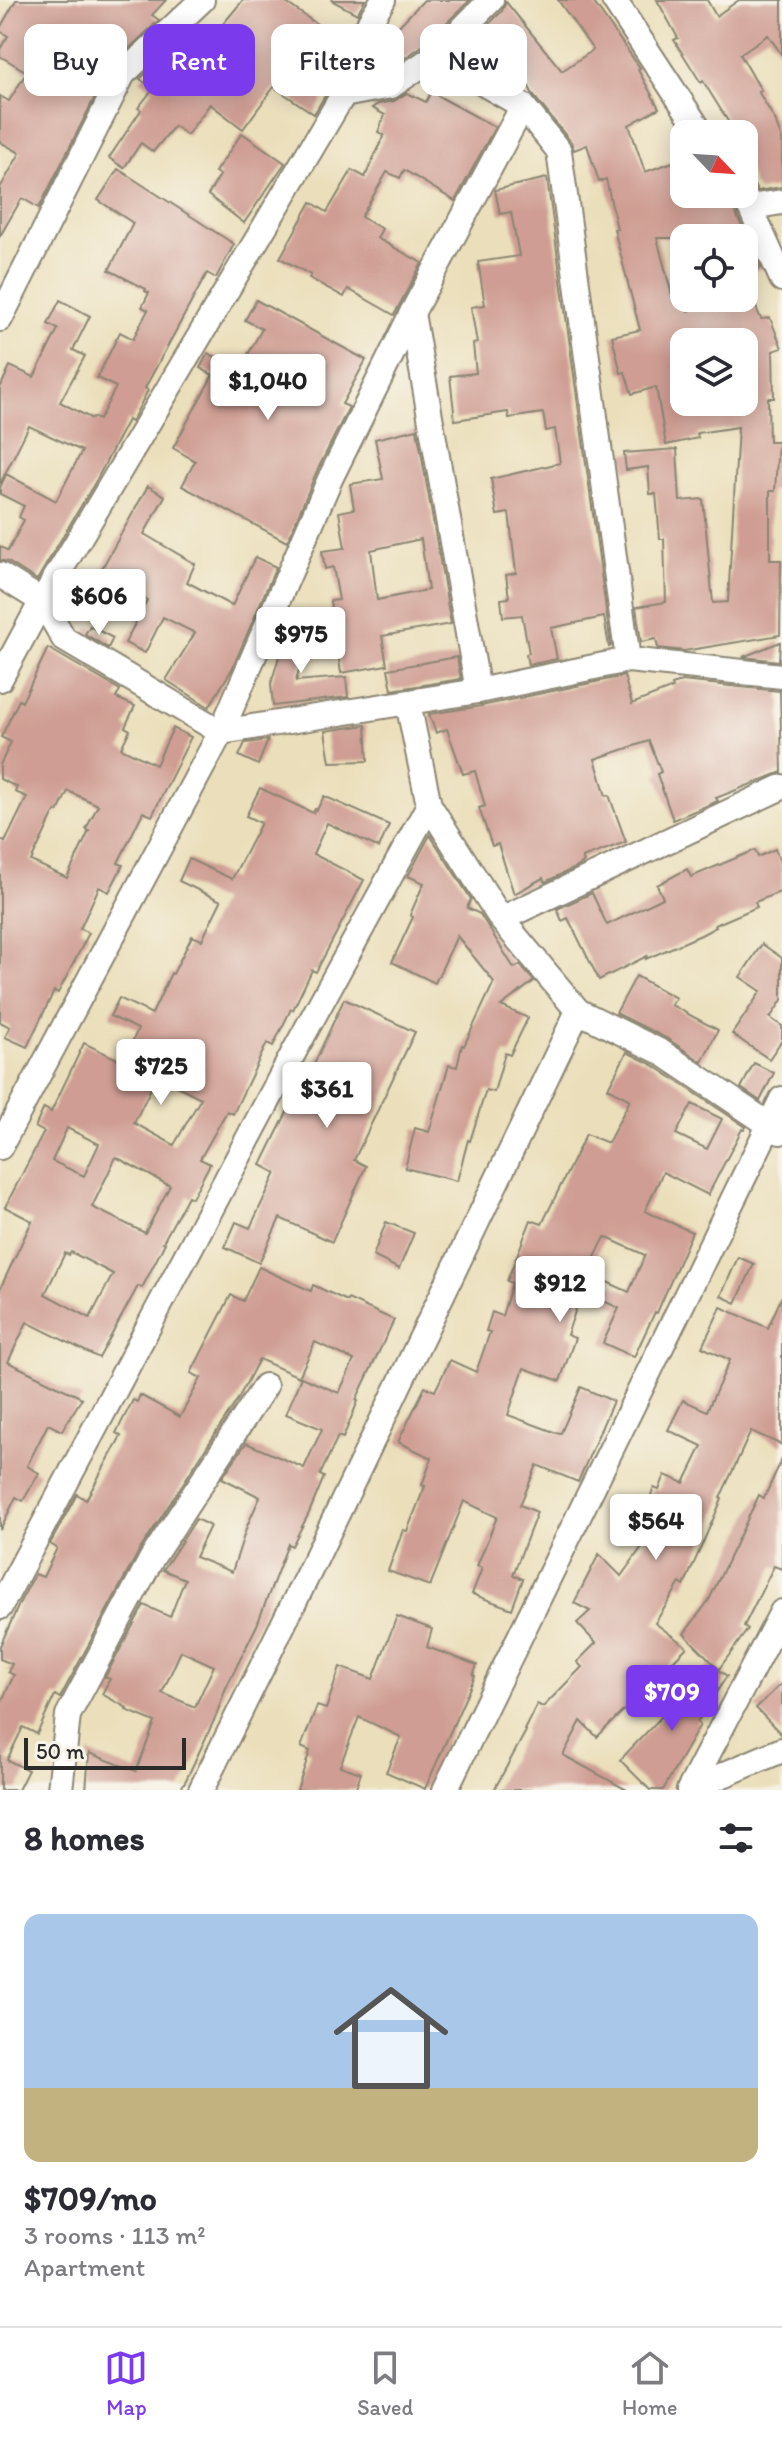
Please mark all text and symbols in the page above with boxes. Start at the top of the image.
chip: Buy [24,24,127,96]
chip: Rent [143,24,255,96]
chip: Filters [271,24,404,96]
chip: New [420,24,527,96]
north arrow [670,120,758,208]
map controls [670,120,758,416]
button: locate [670,224,758,312]
button: layers [670,328,758,416]
pin: $1,040 [203,354,333,422]
text: $1,040 [228,364,308,396]
pin: $606 [52,569,146,637]
text: $606 [71,579,127,611]
pin: $975 [254,607,348,675]
text: $975 [274,617,328,649]
pin: $725 [114,1039,208,1107]
text: $725 [134,1049,188,1081]
pin: $361 [280,1062,374,1130]
text: $361 [300,1072,354,1104]
pin: $912 [513,1256,607,1324]
text: $912 [534,1266,586,1298]
pin: $564 [609,1494,703,1562]
text: $564 [628,1504,684,1536]
pin: $709 [625,1665,719,1733]
text: $709 [644,1675,700,1707]
scale bar [24,1734,186,1770]
text: 50 m [36,1738,85,1765]
icon: filters [714,1816,758,1860]
text: 8 homes [24,1818,145,1859]
icon: home [319,1966,463,2110]
text: $709/mo [24,2178,157,2219]
text: 3 rooms · 113 m² [24,2219,206,2251]
text: Apartment [24,2251,145,2283]
tab: Map [104,2346,148,2421]
tab: Saved [357,2346,413,2421]
tab: Home [622,2346,678,2421]

